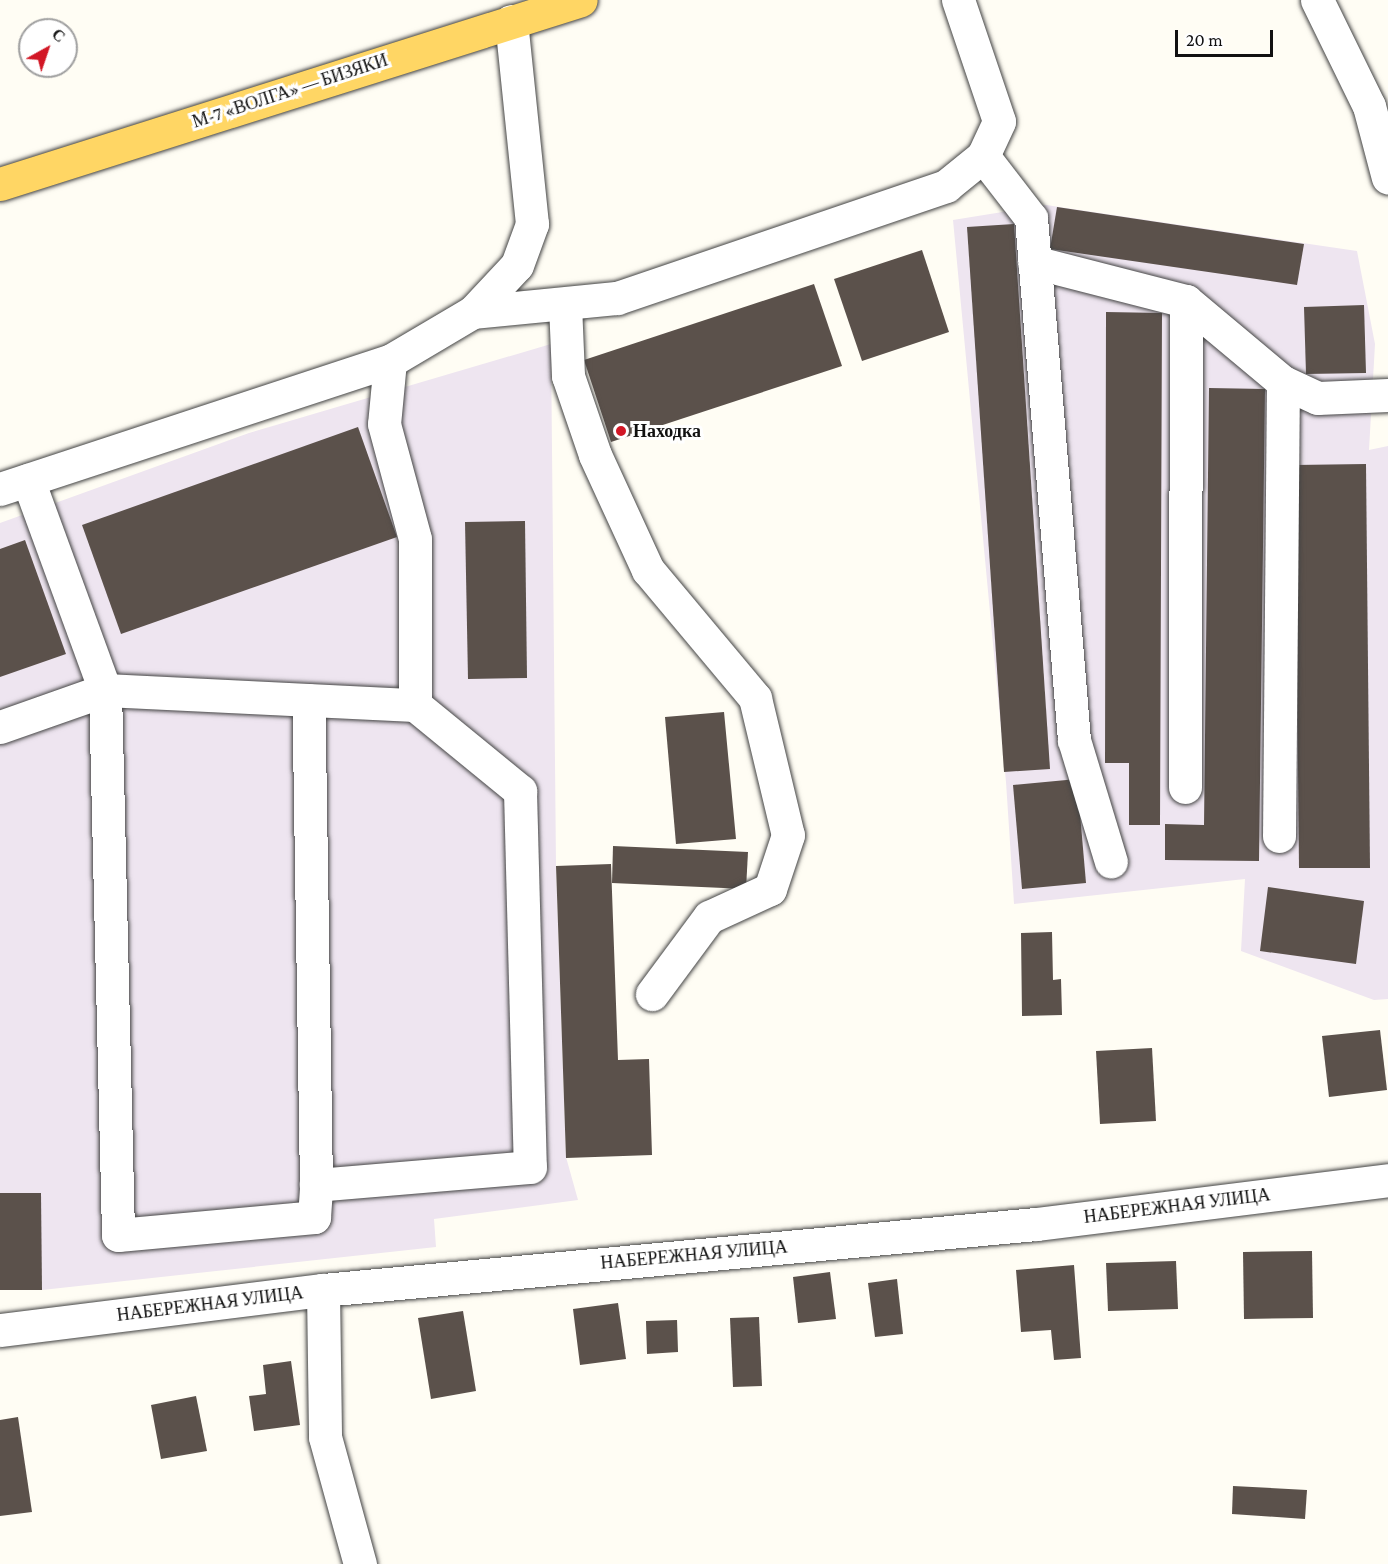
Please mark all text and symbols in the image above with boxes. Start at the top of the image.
north arrow [18,18,78,78]
scale bar [1178,18,1276,56]
text: С [49,25,68,46]
text: 20 m [1186,30,1223,50]
street label: М-7 «ВОЛГА» — БИЗЯКИ [190,49,390,133]
place label: Находка [633,420,701,442]
marker: Находка [614,424,628,438]
street label: НАБЕРЕЖНАЯ УЛИЦА [1083,1184,1271,1228]
street label: НАБЕРЕЖНАЯ УЛИЦА [600,1236,788,1274]
street label: НАБЕРЕЖНАЯ УЛИЦА [116,1282,304,1326]

